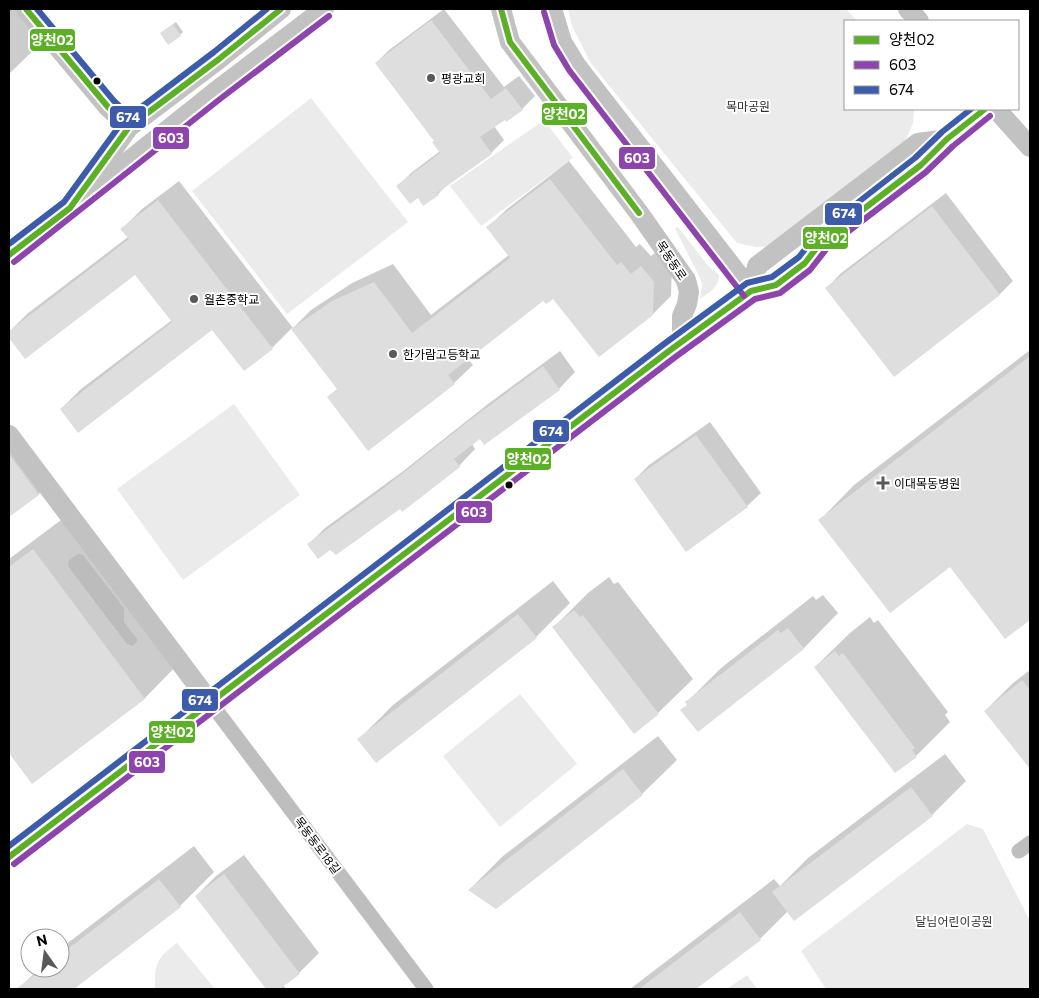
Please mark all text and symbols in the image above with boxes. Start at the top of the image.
legend [844,20,1019,110]
line badge: 양천02 [29,28,76,52]
text: 양천02 [889,30,935,48]
text: 양천02 [31,31,73,48]
text: 603 [889,55,916,73]
place label: 평광교회 [441,71,485,85]
marker: 평광교회 [425,72,437,84]
unlabelled marker [92,76,102,86]
text: 674 [889,80,914,98]
park label: 목마공원 [726,99,770,113]
line badge: 양천02 [541,102,588,126]
line badge: 674 [109,105,147,129]
text: 양천02 [543,105,585,122]
text: 674 [116,108,140,125]
line badge: 603 [152,126,190,150]
text: 603 [158,129,184,146]
line badge: 603 [618,146,656,170]
text: 603 [624,149,650,166]
line badge: 674 [824,202,863,226]
text: 674 [832,204,856,221]
line badge: 양천02 [802,226,849,250]
text: 양천02 [805,229,847,246]
street label: 목동동로 [654,238,690,282]
place label: 월촌중학교 [204,292,259,306]
marker: 월촌중학교 [188,293,200,305]
place label: 한가람고등학교 [403,347,480,361]
marker: 한가람고등학교 [387,348,399,360]
line badge: 674 [532,419,570,443]
text: 674 [539,422,563,439]
line badge: 양천02 [504,447,552,471]
text: 양천02 [507,450,549,467]
marker: 이대목동병원 [876,476,890,490]
place label: 이대목동병원 [894,476,960,490]
unlabelled marker [504,480,514,490]
line badge: 603 [455,500,493,524]
text: 603 [461,503,487,520]
line badge: 674 [181,688,219,712]
text: 674 [188,691,212,708]
line badge: 양천02 [148,720,196,744]
text: 양천02 [151,723,193,740]
line badge: 603 [128,750,166,774]
text: 603 [134,753,160,770]
street label: 목동동로18길 [292,814,344,876]
park label: 달님어린이공원 [915,914,993,928]
north arrow [20,928,70,978]
text: N [35,930,49,949]

